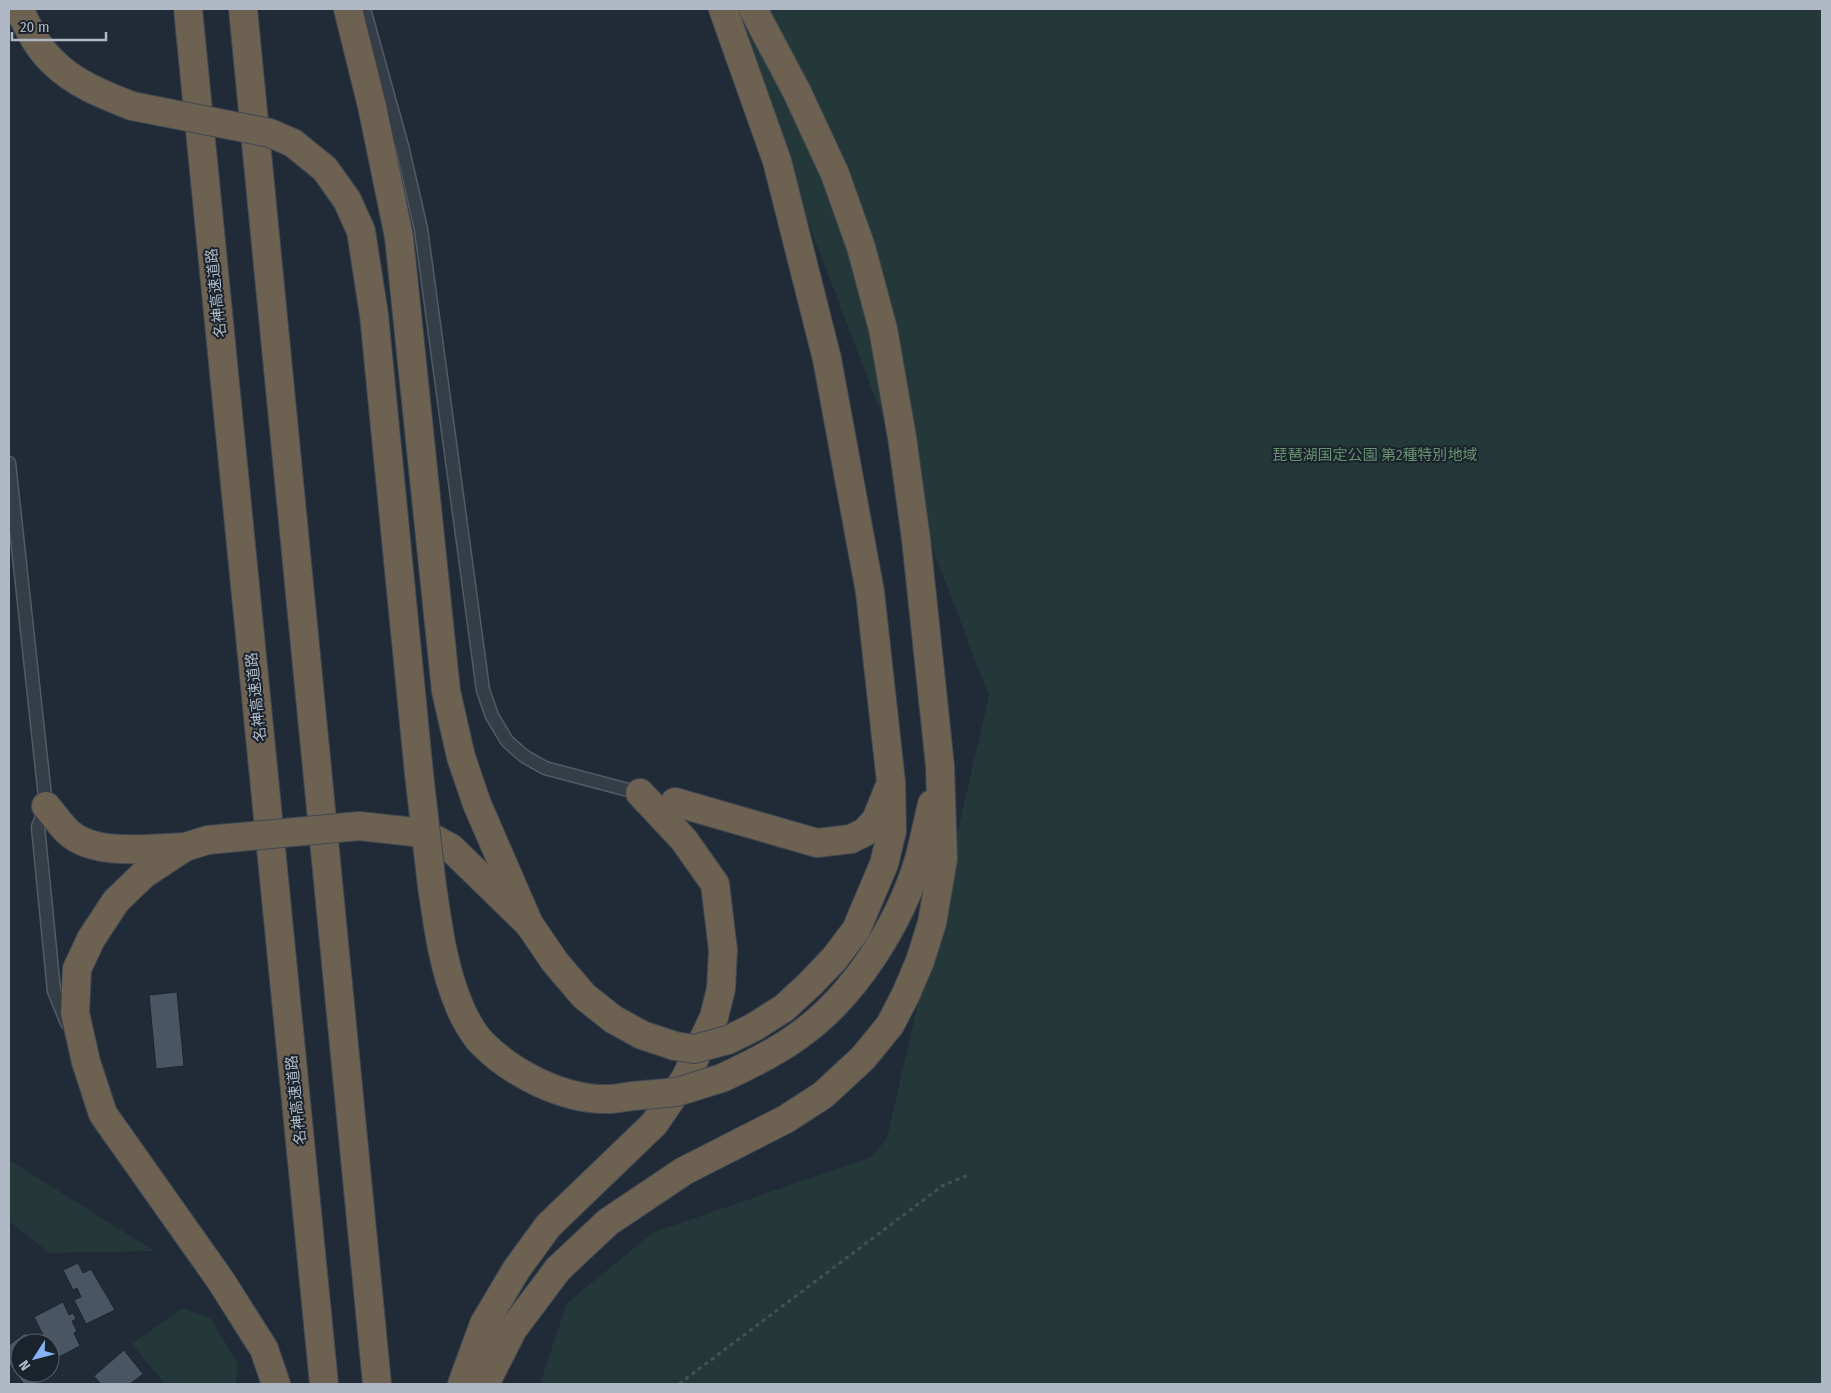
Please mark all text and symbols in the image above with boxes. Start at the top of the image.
scale bar [12,10,106,42]
text: 20 m [20,18,50,36]
street label: 名神高速道路 [202,247,230,339]
park label: 琵琶湖国定公園 第2種特別地域 [1272,446,1478,464]
street label: 名神高速道路 [242,651,270,743]
street label: 名神高速道路 [282,1054,310,1146]
north arrow [10,1333,60,1383]
text: N [16,1357,34,1374]

